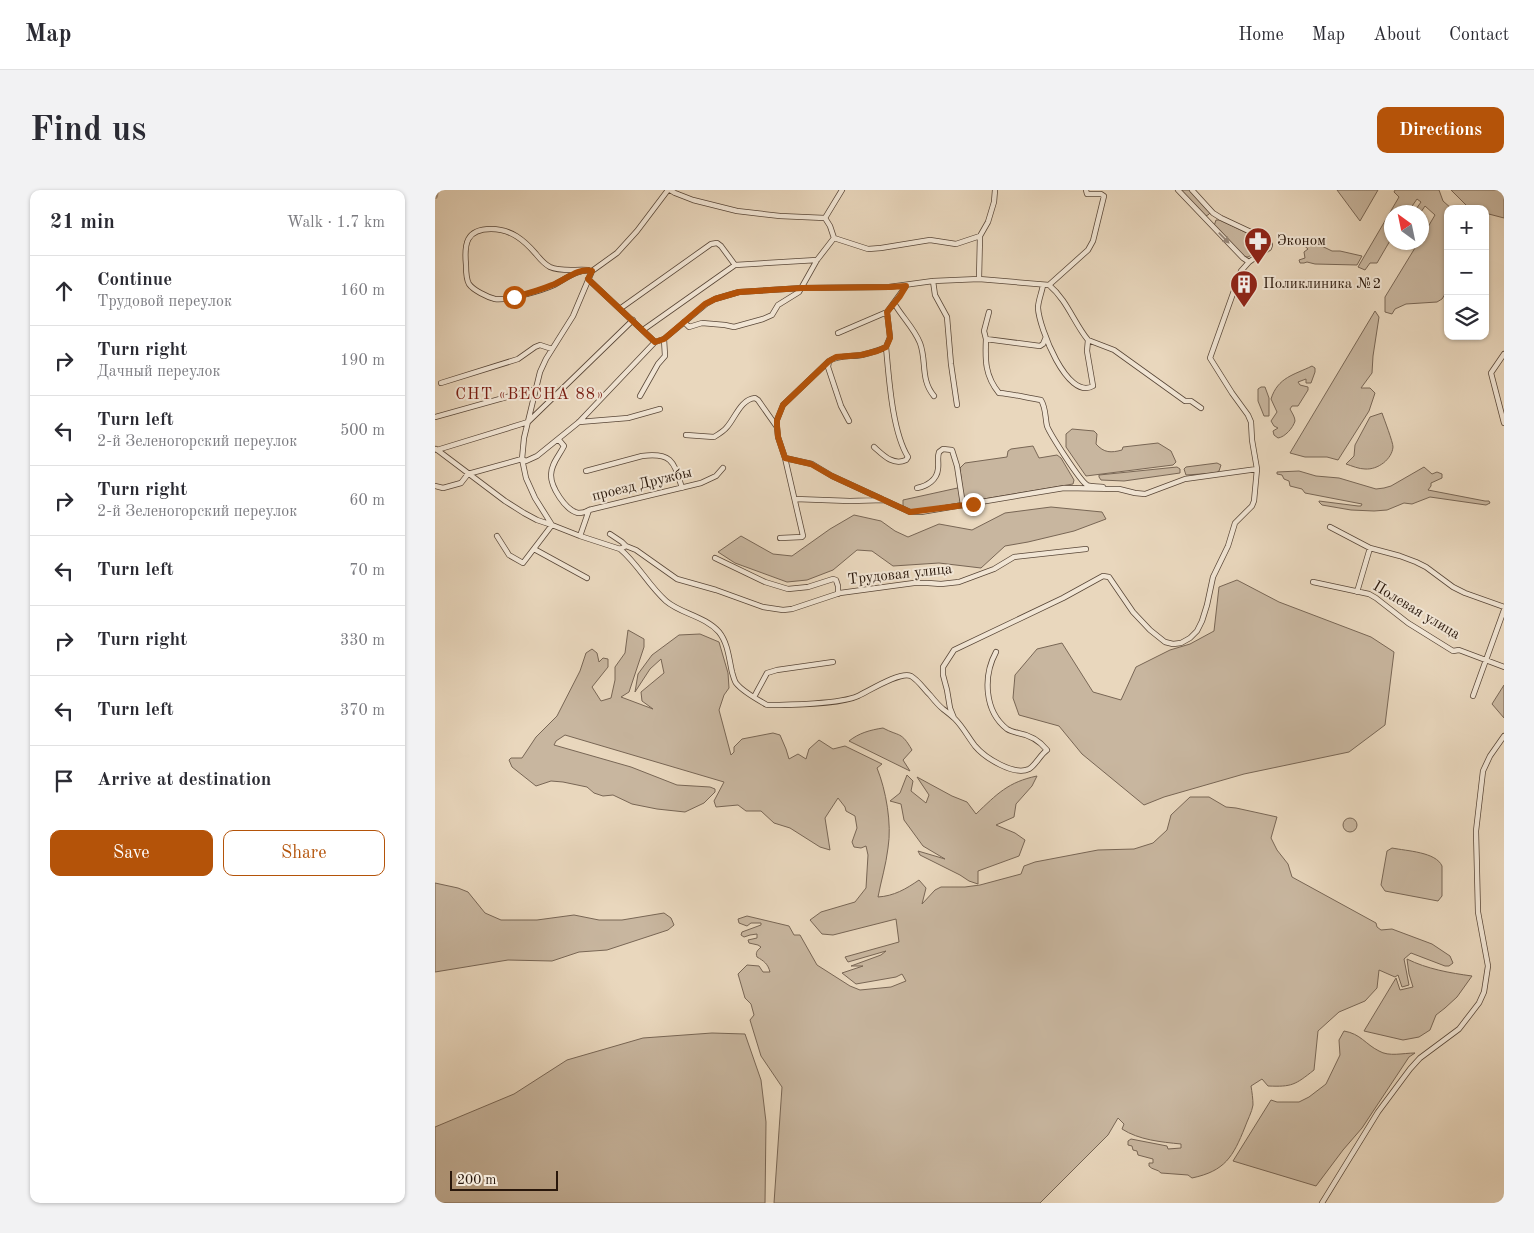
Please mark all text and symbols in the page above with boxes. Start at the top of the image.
text: Map [25,23,72,47]
text: Home [1238,26,1284,44]
text: Map [1312,26,1345,44]
text: About [1373,26,1421,44]
text: Contact [1449,26,1509,44]
button: Directions [1377,107,1504,153]
text: Find us [30,113,146,148]
north arrow [1384,205,1429,250]
map controls [1444,205,1489,340]
button: + [1444,205,1489,250]
text: 21 min [50,212,115,233]
text: Walk · 1.7 km [287,215,385,231]
pharmacy icon: Эконом [1243,226,1273,265]
one-way arrow [1218,232,1230,244]
place label: Эконом [1277,234,1326,249]
button: − [1444,250,1489,295]
building icon: Поликлиника №2 [1229,269,1259,308]
text: Continue [97,271,172,290]
icon: ahead [50,277,78,305]
place label: Поликлиника №2 [1263,277,1381,292]
text: 160 m [340,283,385,299]
route start [503,286,526,309]
text: Трудовой переулок [97,294,232,310]
button: layers [1444,295,1489,340]
text: Turn right [97,341,187,360]
icon: right [50,347,78,375]
text: 190 m [340,353,385,369]
text: Дачный переулок [97,364,221,380]
district label: СНТ «ВЕСНА 88» [455,387,605,403]
text: Turn left [97,411,174,430]
icon: left [50,417,78,445]
text: 500 m [340,423,385,439]
text: 2-й Зеленогорский переулок [97,434,297,450]
street label: проезд Дружбы [590,465,694,505]
text: Turn right [97,481,187,500]
icon: right [50,487,78,515]
text: 60 m [349,493,385,509]
route end [962,493,985,516]
text: 2-й Зеленогорский переулок [97,504,297,520]
icon: left [50,557,78,585]
text: Turn left [97,561,174,580]
street label: Трудовая улица [847,562,954,588]
text: 70 m [349,563,385,579]
street label: Полевая улица [1370,579,1463,643]
icon: right [50,627,78,655]
text: Turn right [97,631,187,650]
text: 330 m [340,633,385,649]
icon: left [50,697,78,725]
text: Turn left [97,701,174,720]
text: 370 m [340,703,385,719]
icon: arrive [50,767,78,795]
text: Arrive at destination [97,771,271,790]
button: Save [50,830,213,876]
button: Share [223,830,385,876]
scale bar [450,1168,557,1191]
text: 200 m [457,1173,496,1187]

